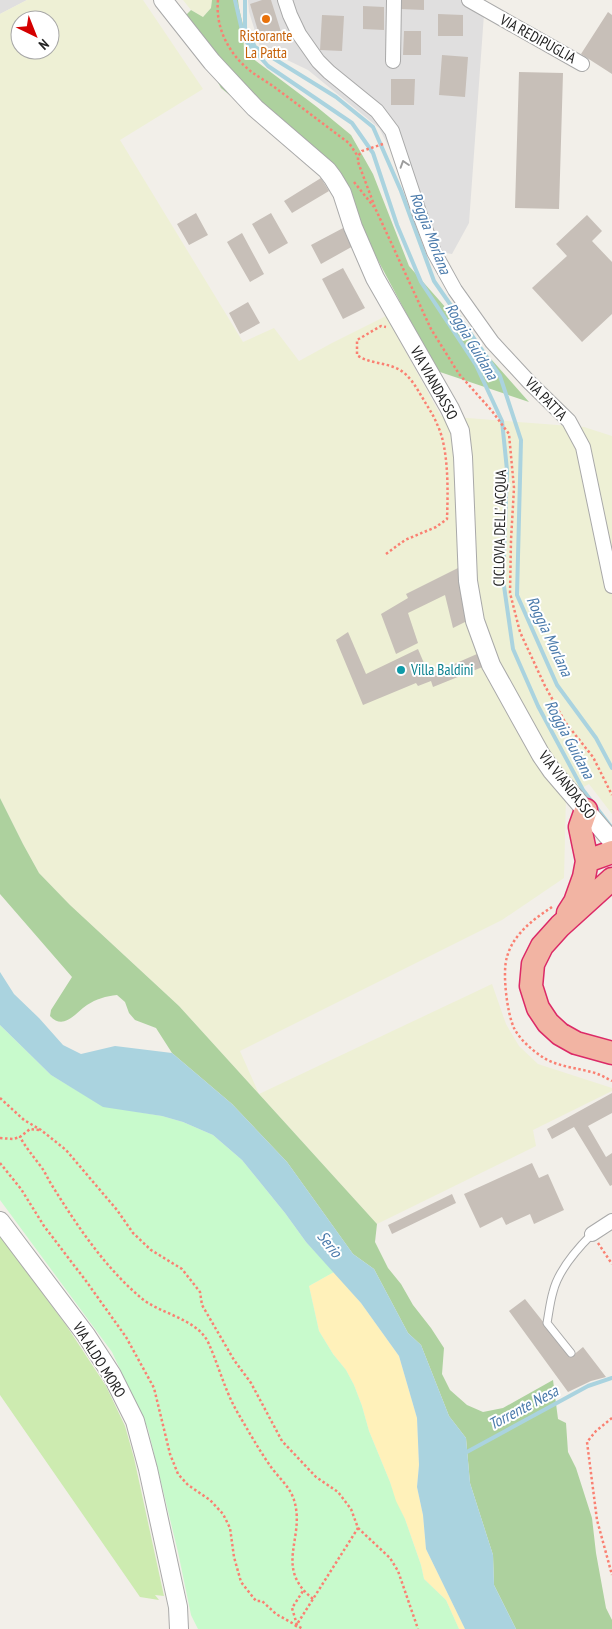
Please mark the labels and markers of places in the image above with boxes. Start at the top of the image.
marker: Ristorante La Patta [260,13,272,25]
place label: Ristorante La Patta [240,26,292,62]
place label: Villa Baldini [410,660,474,679]
marker: Villa Baldini [395,664,407,676]

